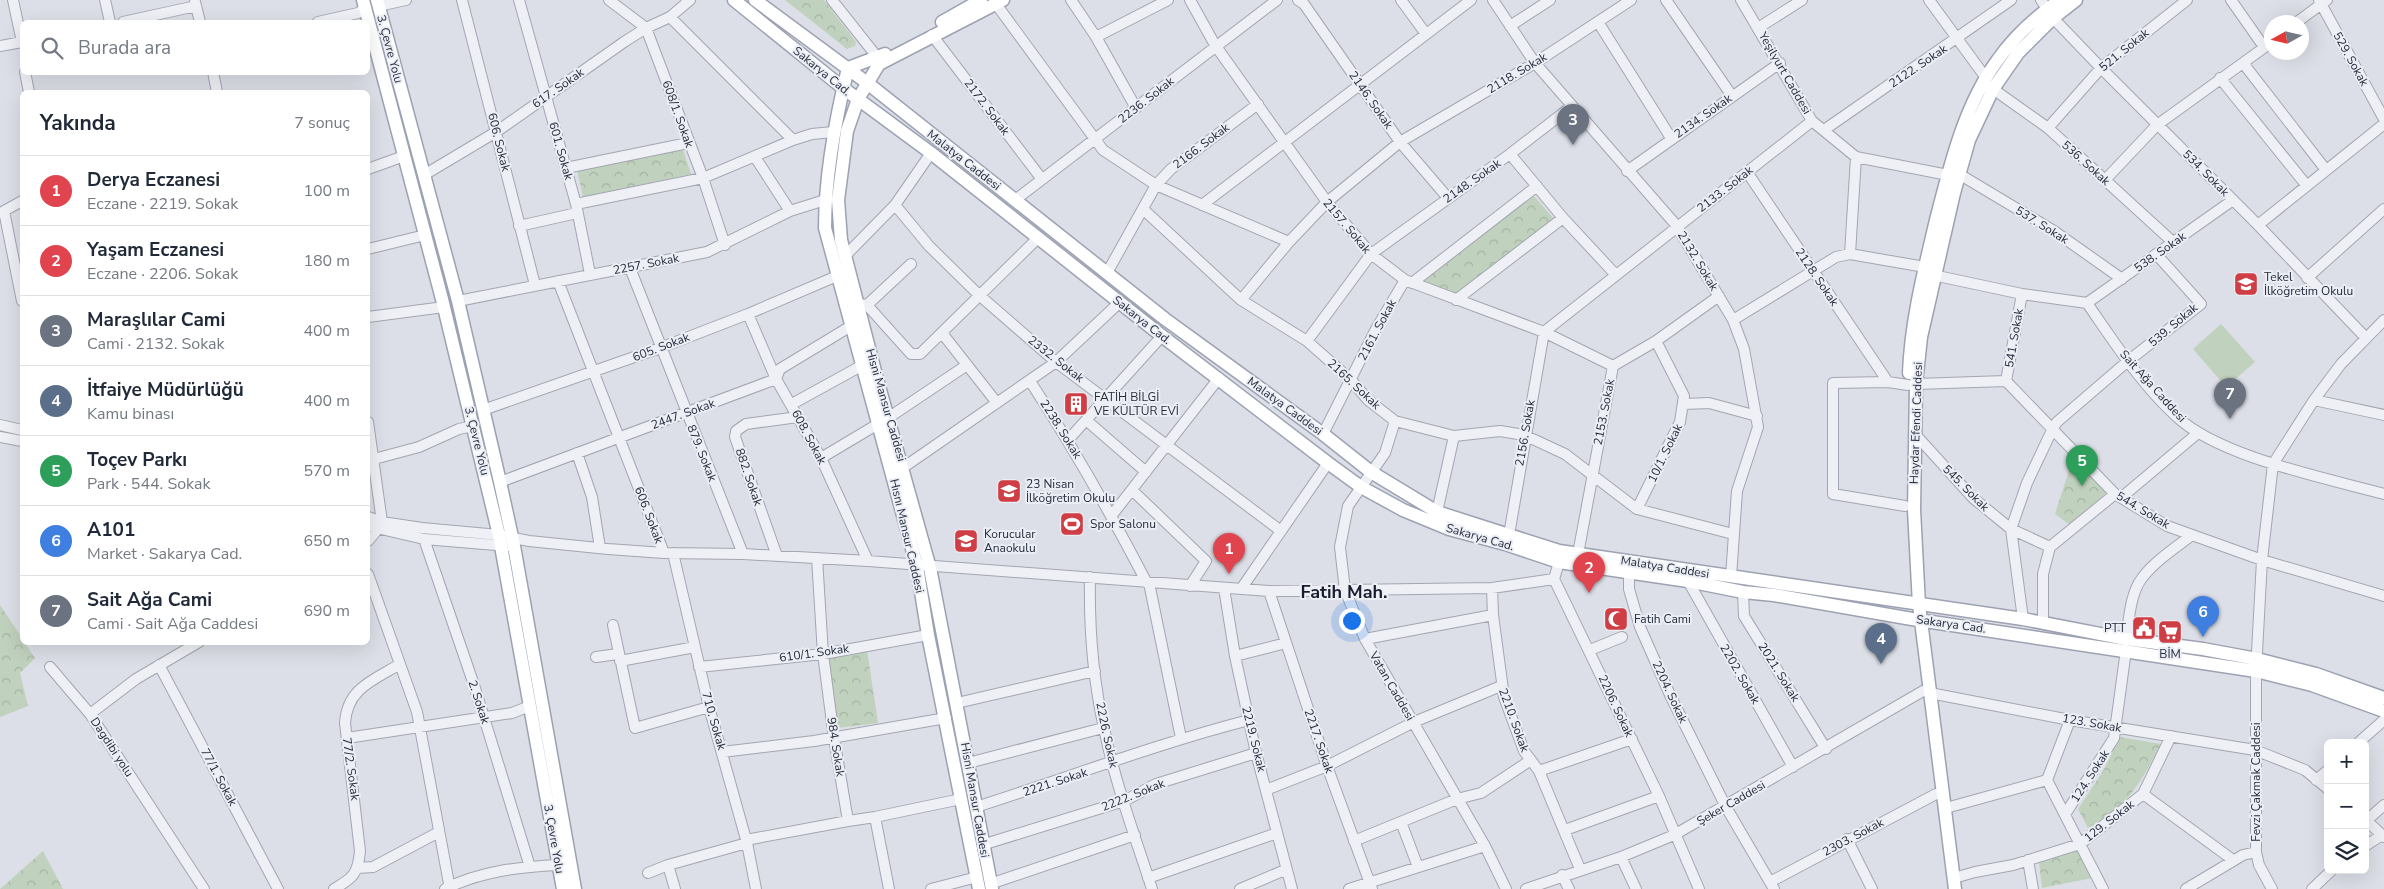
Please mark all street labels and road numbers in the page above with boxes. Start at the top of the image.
street label: 3. Çevre Yolu [373,13,407,85]
street label: 521. Sokak [2096,24,2153,75]
street label: Yeşilyurt Caddesi [1754,28,1815,117]
street label: 529. Sokak [2330,29,2373,90]
street label: 2122. Sokak [1886,40,1951,91]
street label: Sakarya Cad. [790,43,854,99]
street label: 2118. Sokak [1484,48,1551,97]
street label: 617. Sokak [529,64,588,112]
street label: 2146. Sokak [1345,68,1397,133]
street label: 2236. Sokak [1115,72,1178,127]
street label: 2172. Sokak [960,75,1014,139]
street label: 608/1. Sokak [658,78,698,151]
street label: 2134. Sokak [1671,90,1736,142]
street label: 606. Sokak [484,111,514,174]
street label: 2166. Sokak [1169,119,1233,173]
street label: 601. Sokak [545,120,577,183]
street label: Malatya Caddesi [924,126,1004,194]
street label: 536. Sokak [2058,137,2114,190]
street label: 534. Sokak [2179,146,2233,200]
street label: 2148. Sokak [1440,155,1505,207]
street label: 2133. Sokak [1694,161,1757,216]
street label: 2157. Sokak [1319,195,1375,258]
street label: 537. Sokak [2012,202,2072,248]
street label: 2132. Sokak [1674,228,1723,295]
street label: 538. Sokak [2131,228,2190,276]
street label: 2128. Sokak [1792,245,1843,310]
street label: 2257. Sokak [612,250,681,278]
street label: Sakarya Cad. [1109,292,1175,348]
street label: 2161. Sokak [1354,296,1400,363]
street label: 539. Sokak [2145,299,2202,350]
street label: 541. Sokak [2001,306,2027,369]
street label: 605. Sokak [630,328,693,365]
street label: 2332. Sokak [1025,332,1088,387]
street label: Sait Ağa Caddesi [2116,346,2190,426]
street label: Hisni Mansur Caddesi [862,347,910,463]
street label: 2165. Sokak [1324,355,1385,413]
street label: Haydar Efendi Caddesi [1906,362,1926,484]
street label: Malatya Caddesi [1244,373,1326,439]
street label: 2153. Sokak [1590,377,1618,446]
street label: 2447. Sokak [649,395,718,433]
street label: 2238. Sokak [1036,396,1086,462]
street label: 2156. Sokak [1511,398,1539,467]
street label: 3. Çevre Yolu [461,405,493,477]
street label: 608. Sokak [788,407,831,468]
street label: 10/1. Sokak [1644,420,1686,485]
street label: 879. Sokak [683,422,721,485]
street label: 882. Sokak [732,446,767,509]
street label: 545. Sokak [1939,461,1993,515]
street label: Hısnı Mansur Caddesi [886,477,928,595]
street label: 606. Sokak [631,484,668,547]
street label: 544. Sokak [2113,488,2174,533]
street label: Sakarya Cad. [1444,520,1516,554]
street label: Malatya Caddesi [1620,552,1710,582]
street label: Sakarya Cad. [1915,611,1987,637]
street label: 2021. Sokak [1754,639,1804,705]
street label: 610/1. Sokak [778,640,851,666]
street label: 2202. Sokak [1716,641,1764,708]
street label: Vatan Caddesi [1365,648,1418,724]
street label: 2204. Sokak [1649,658,1692,727]
street label: 2206. Sokak [1595,672,1638,741]
street label: 2. Sokak [464,678,494,727]
street label: 2210. Sokak [1495,686,1533,755]
street label: 710. Sokak [698,690,730,753]
street label: 2226. Sokak [1092,701,1122,770]
street label: 2219. Sokak [1238,705,1270,774]
street label: 2217. Sokak [1301,707,1338,776]
street label: 123. Sokak [2061,710,2124,736]
street label: Dagdibi yolu [87,714,137,780]
street label: 984. Sokak [823,716,849,779]
street label: Fevzi Çakmak Caddesi [2248,722,2264,842]
street label: 77/2. Sokak [339,737,363,802]
street label: Hisni Mansur Caddesi [957,741,993,859]
street label: 77/1. Sokak [197,745,241,810]
street label: 124. Sokak [2067,746,2114,805]
street label: 2221. Sokak [1021,764,1090,800]
street label: 2222. Sokak [1099,775,1168,815]
street label: Şeker Caddesi [1694,777,1768,829]
street label: 129. Sokak [2081,796,2138,846]
street label: 3. Çevre Yolu [540,803,568,875]
street label: 2303. Sokak [1820,814,1887,860]

